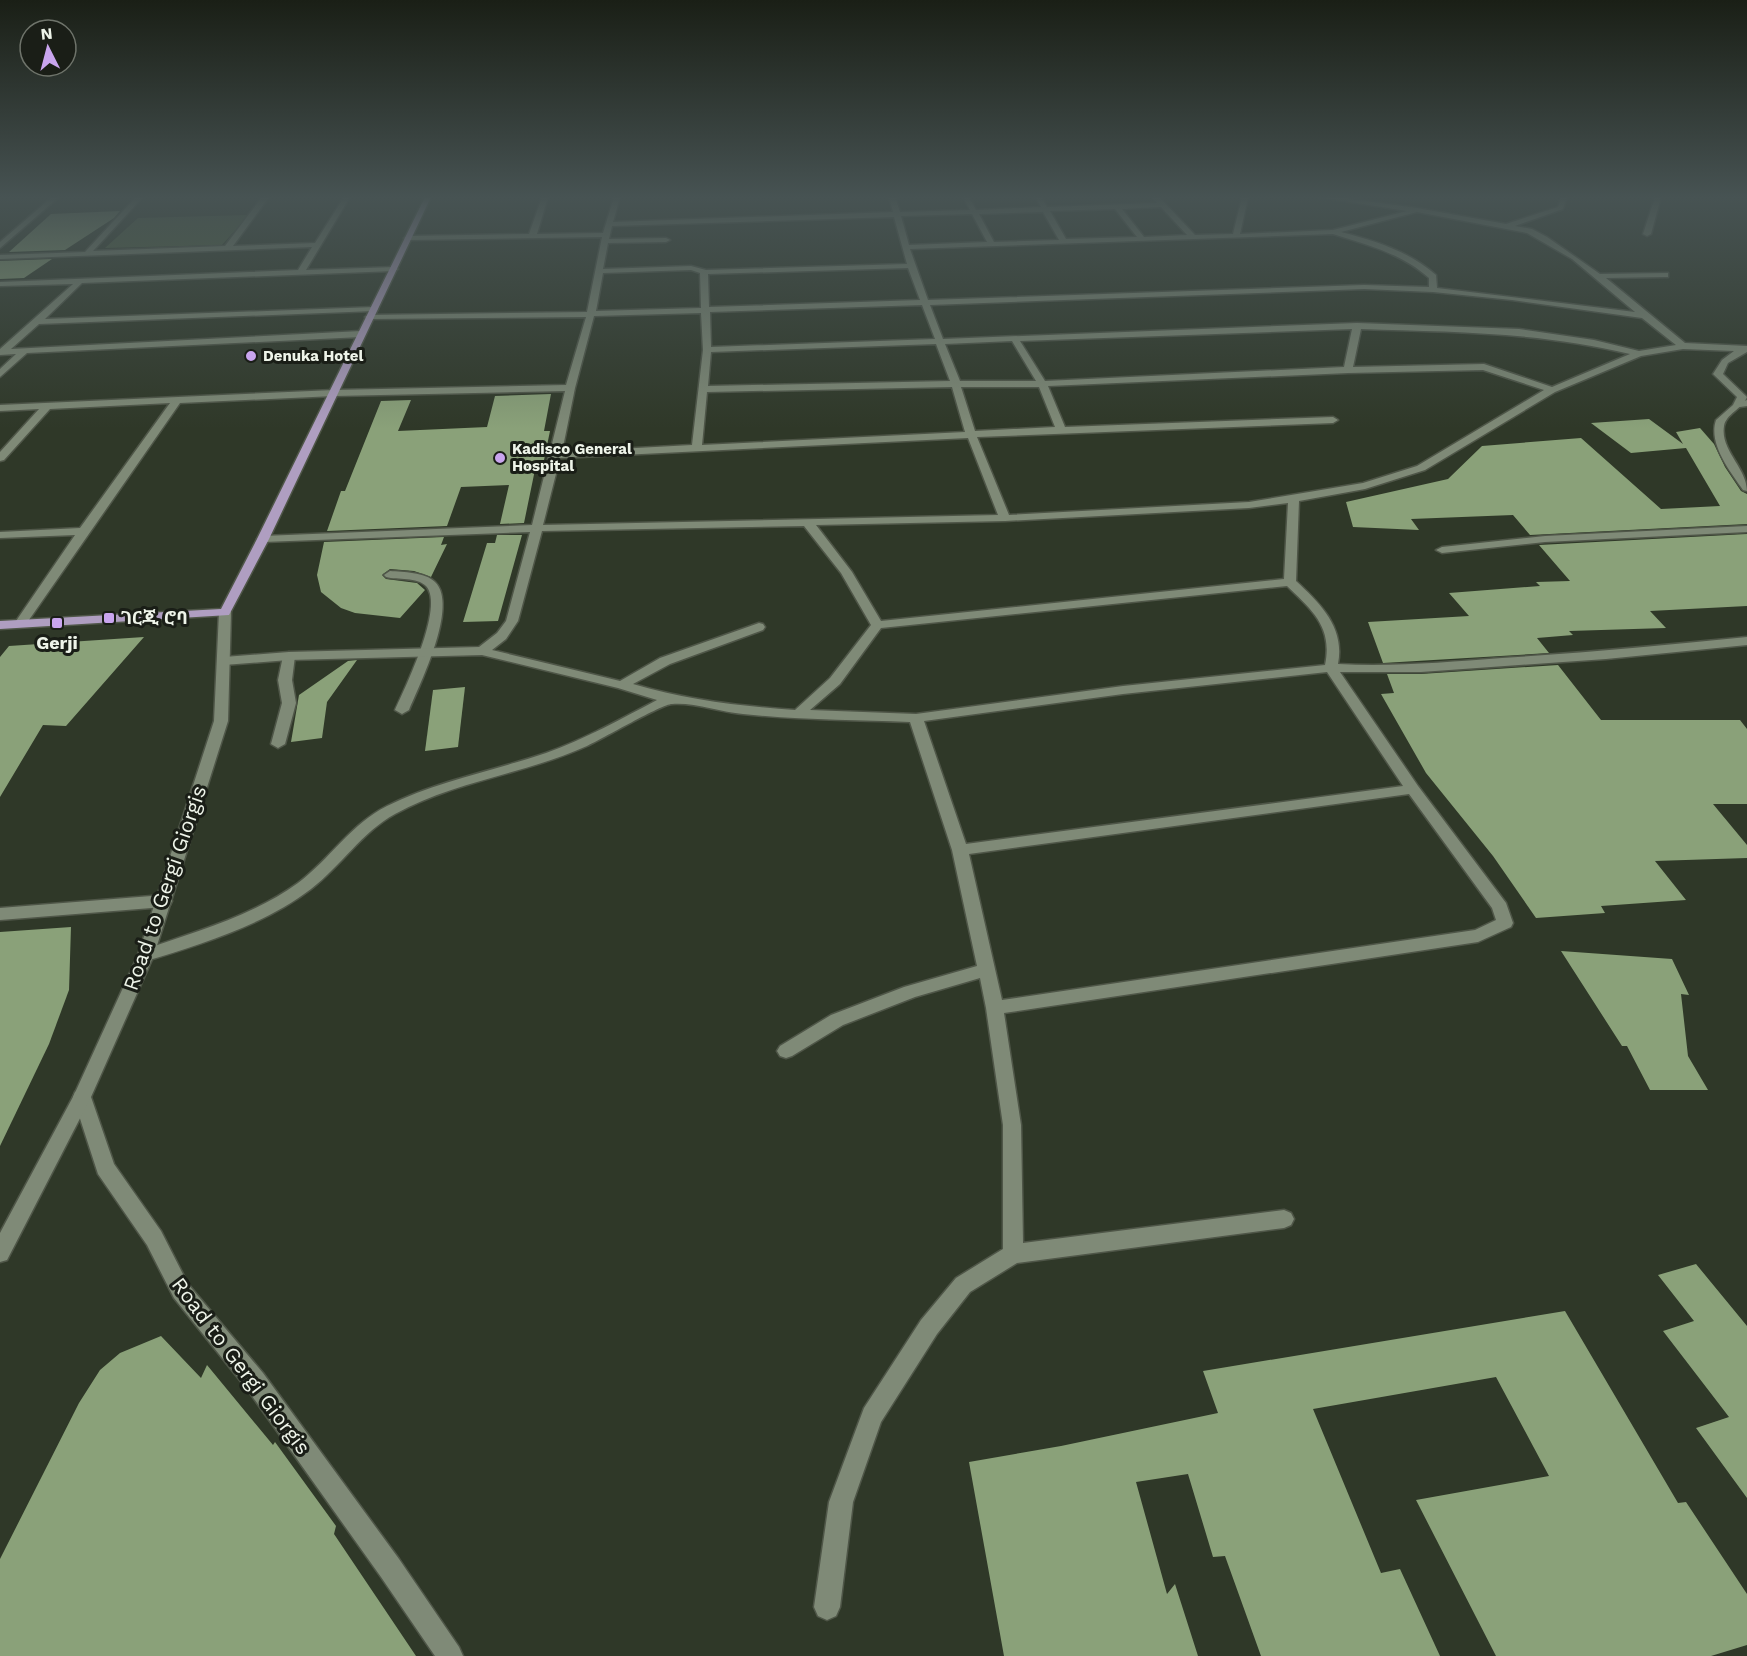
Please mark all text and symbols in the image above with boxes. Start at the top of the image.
north arrow [18,18,78,78]
text: N [40,24,53,44]
place label: Denuka Hotel [263,347,363,365]
marker: Denuka Hotel [244,349,258,363]
place label: Kadisco General Hospital [512,440,632,475]
marker: Kadisco General Hospital [493,451,507,465]
place label: ገርጂ ሮባ [121,607,188,628]
marker: ገርጂ ሮባ [102,611,116,625]
marker: Gerji [50,616,64,630]
place label: Gerji [36,632,78,653]
street label: Road to Gergi Giorgis [118,782,211,994]
street label: Road to Gergi Giorgis [167,1272,316,1459]

